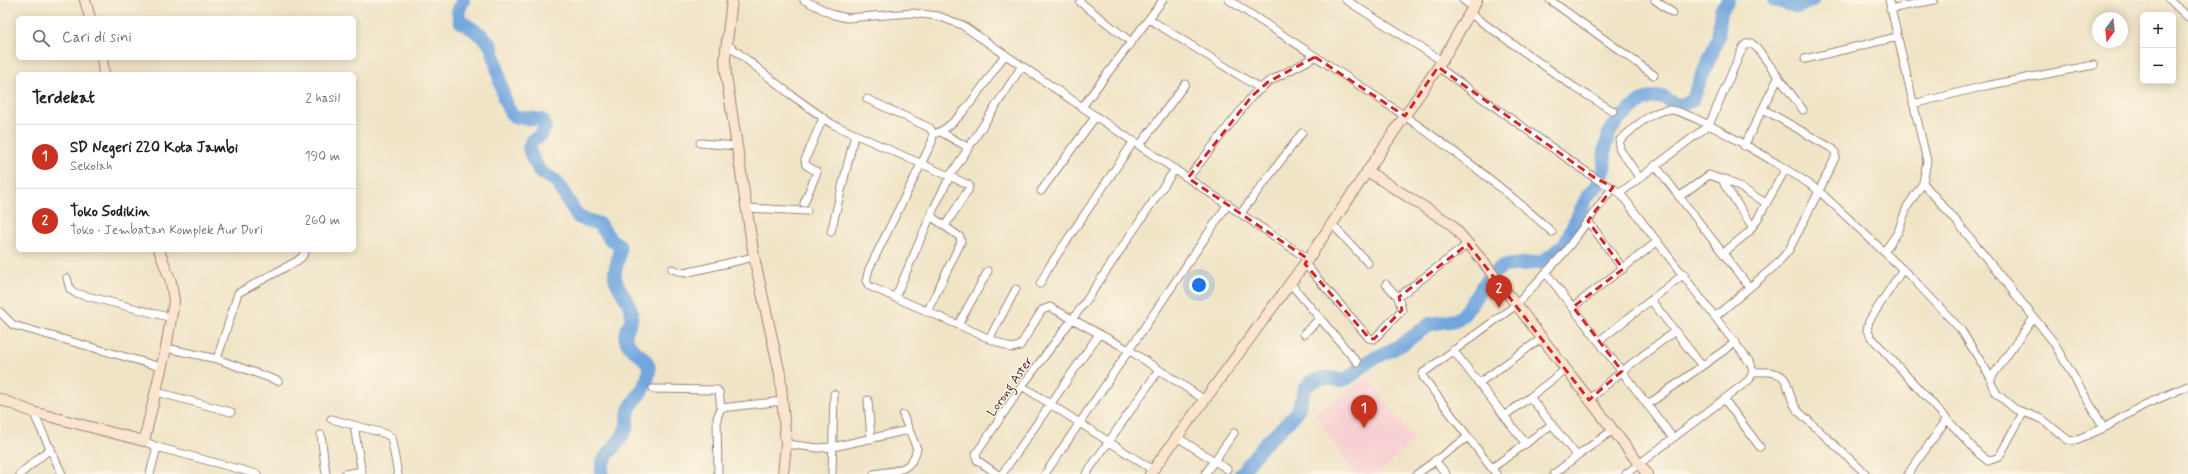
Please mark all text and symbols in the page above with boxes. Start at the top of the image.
north arrow [2092,12,2128,48]
map controls [2140,12,2176,84]
button: + [2140,12,2176,48]
search box [16,16,356,60]
icon: search [30,27,52,49]
text: Cari di sini [62,28,132,48]
button: − [2140,48,2176,84]
text: Terdekat [32,87,95,109]
text: 2 hasil [306,90,340,107]
text: SD Negeri 220 Kota Jambi [70,138,238,158]
text: 1 [42,148,48,165]
text: 190 m [305,148,340,165]
text: Sekolah [70,158,113,175]
text: Toko Sodikin [70,202,150,222]
text: 2 [42,212,48,229]
text: 260 m [305,212,340,229]
text: Toko · Jembatan Komplek Aur Duri [70,222,263,239]
your location [1189,275,1209,295]
pin: 2 [1486,275,1512,308]
street label: Lorong Aster [983,353,1039,421]
pin: 1 [1351,395,1377,428]

